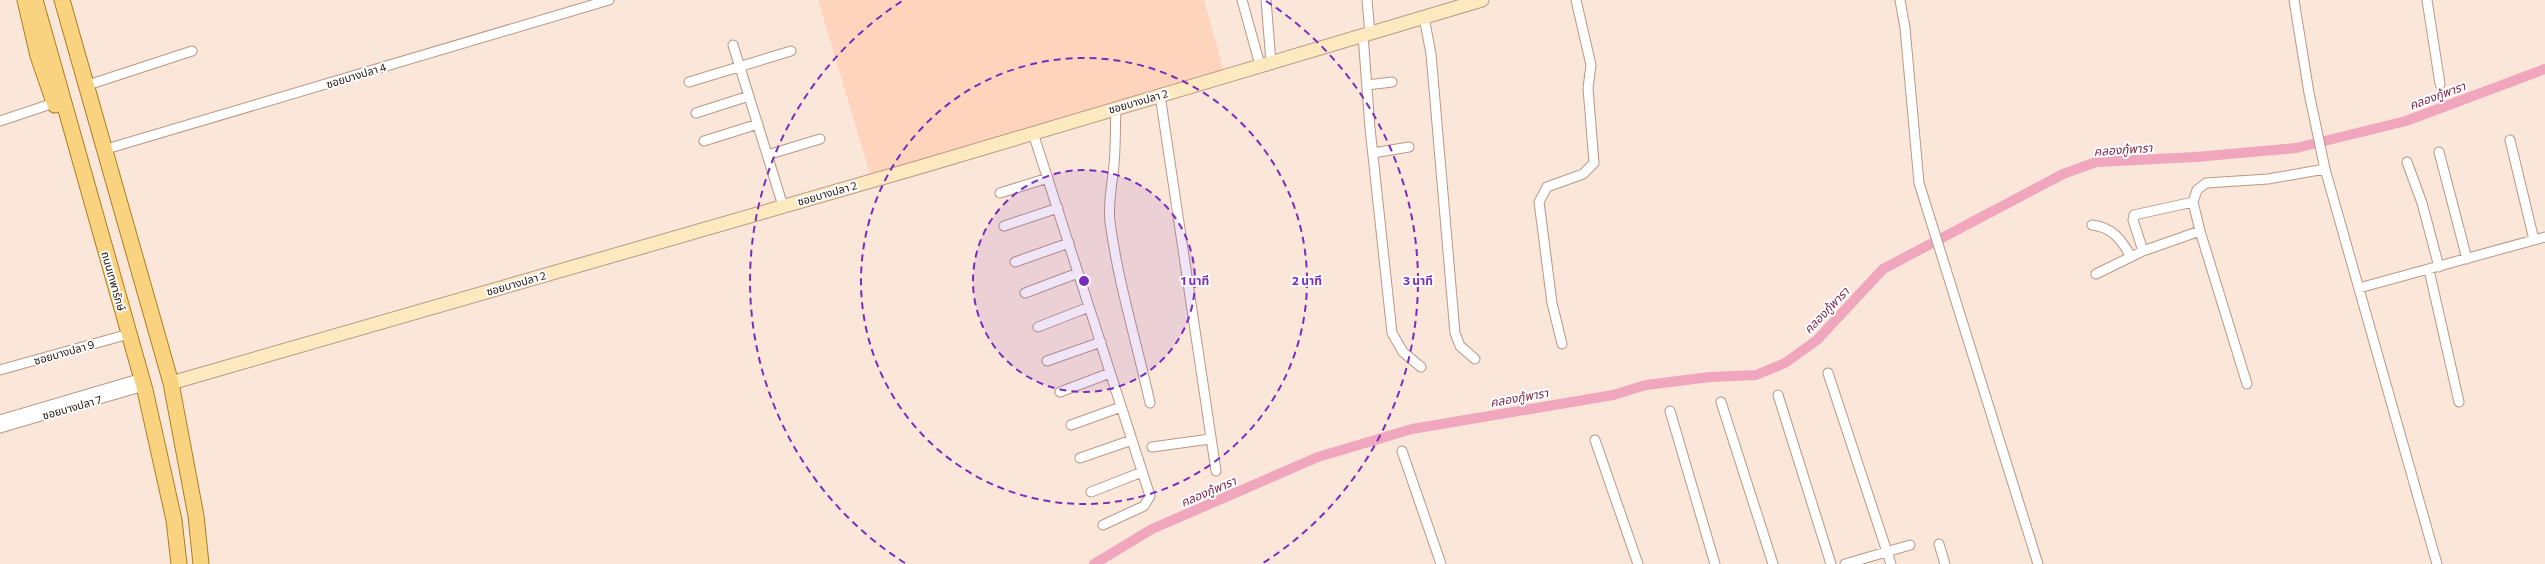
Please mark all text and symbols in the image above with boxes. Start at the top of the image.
street label: ซอยบางปลา 4 [324,60,388,90]
water label: คลองกู้พารา [2407,78,2469,113]
street label: ซอยบางปลา 2 [1107,86,1169,116]
water label: คลองกู้พารา [2093,140,2154,160]
street label: ซอยบางปลา 2 [796,178,858,208]
street label: ถนนเทพารักษ์ [99,250,129,312]
street label: ซอยบางปลา 2 [485,268,547,298]
text: 1 นาที [1181,273,1209,287]
text: 2 นาที [1292,273,1322,287]
text: 3 นาที [1403,273,1433,287]
centre of rings [1077,274,1091,288]
water label: คลองกู้พารา [1801,283,1854,337]
street label: ซอยบางปลา 9 [32,337,96,367]
water label: คลองกู้พารา [1489,385,1551,411]
street label: ซอยบางปลา 7 [41,392,103,422]
water label: คลองกู้พารา [1178,473,1240,511]

